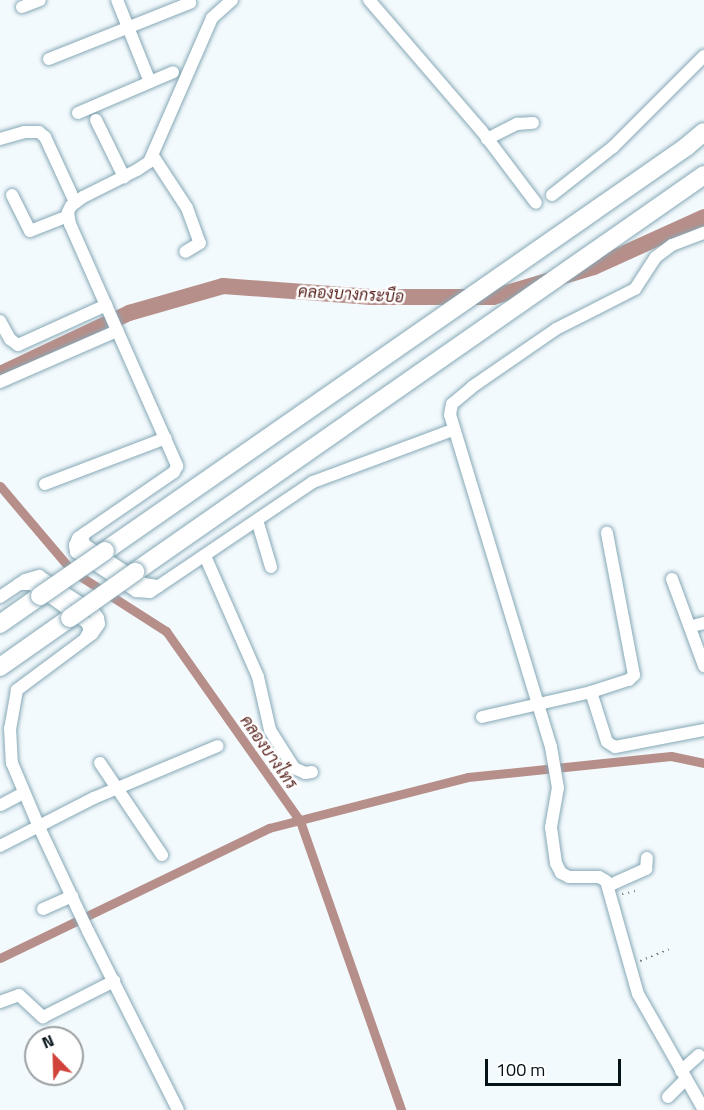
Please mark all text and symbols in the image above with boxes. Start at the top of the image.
water label: คลองบางกระบือ [297,282,405,306]
water label: คลองบางไทร [237,712,301,792]
north arrow [24,1026,84,1086]
text: N [38,1028,58,1054]
scale bar [488,1047,624,1085]
text: 100 m [496,1056,545,1083]

